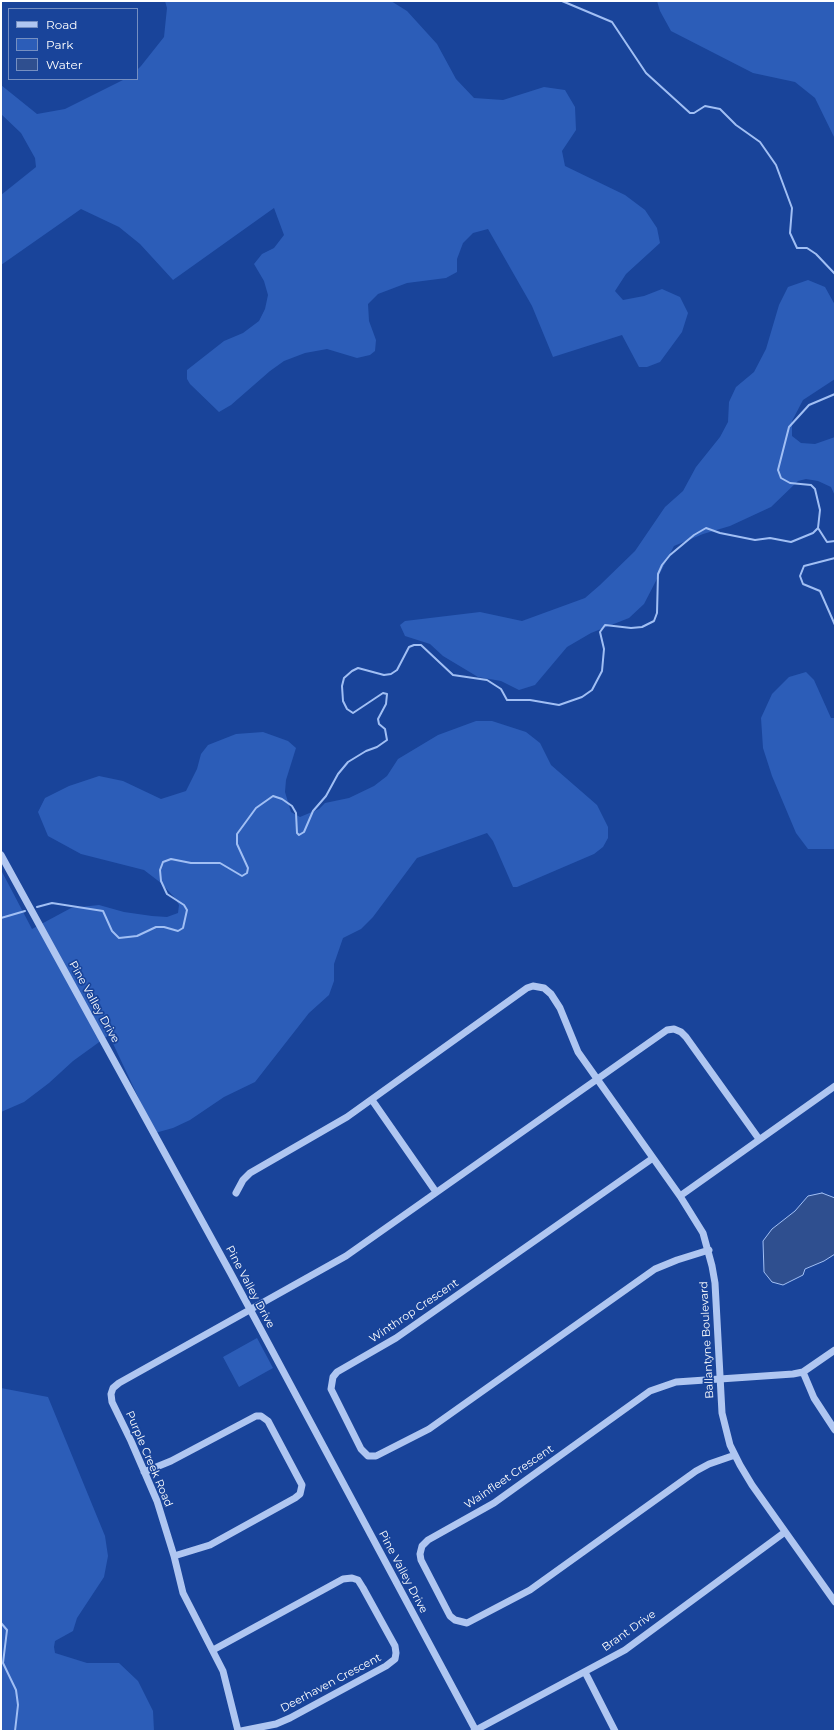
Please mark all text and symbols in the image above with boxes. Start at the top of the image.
legend [8,8,138,80]
text: Road [46,17,77,32]
text: Park [46,37,73,52]
text: Water [46,57,82,72]
street label: Pine Valley Drive [66,959,122,1045]
street label: Pine Valley Drive [223,1243,277,1331]
street label: Winthrop Crescent [367,1276,461,1346]
street label: Ballantyne Boulevard [697,1281,717,1399]
street label: Purple Creek Road [123,1409,175,1509]
street label: Wainfleet Crescent [462,1442,556,1512]
street label: Pine Valley Drive [376,1528,430,1616]
street label: Brant Drive [600,1608,658,1654]
street label: Deerhaven Crescent [278,1651,384,1715]

